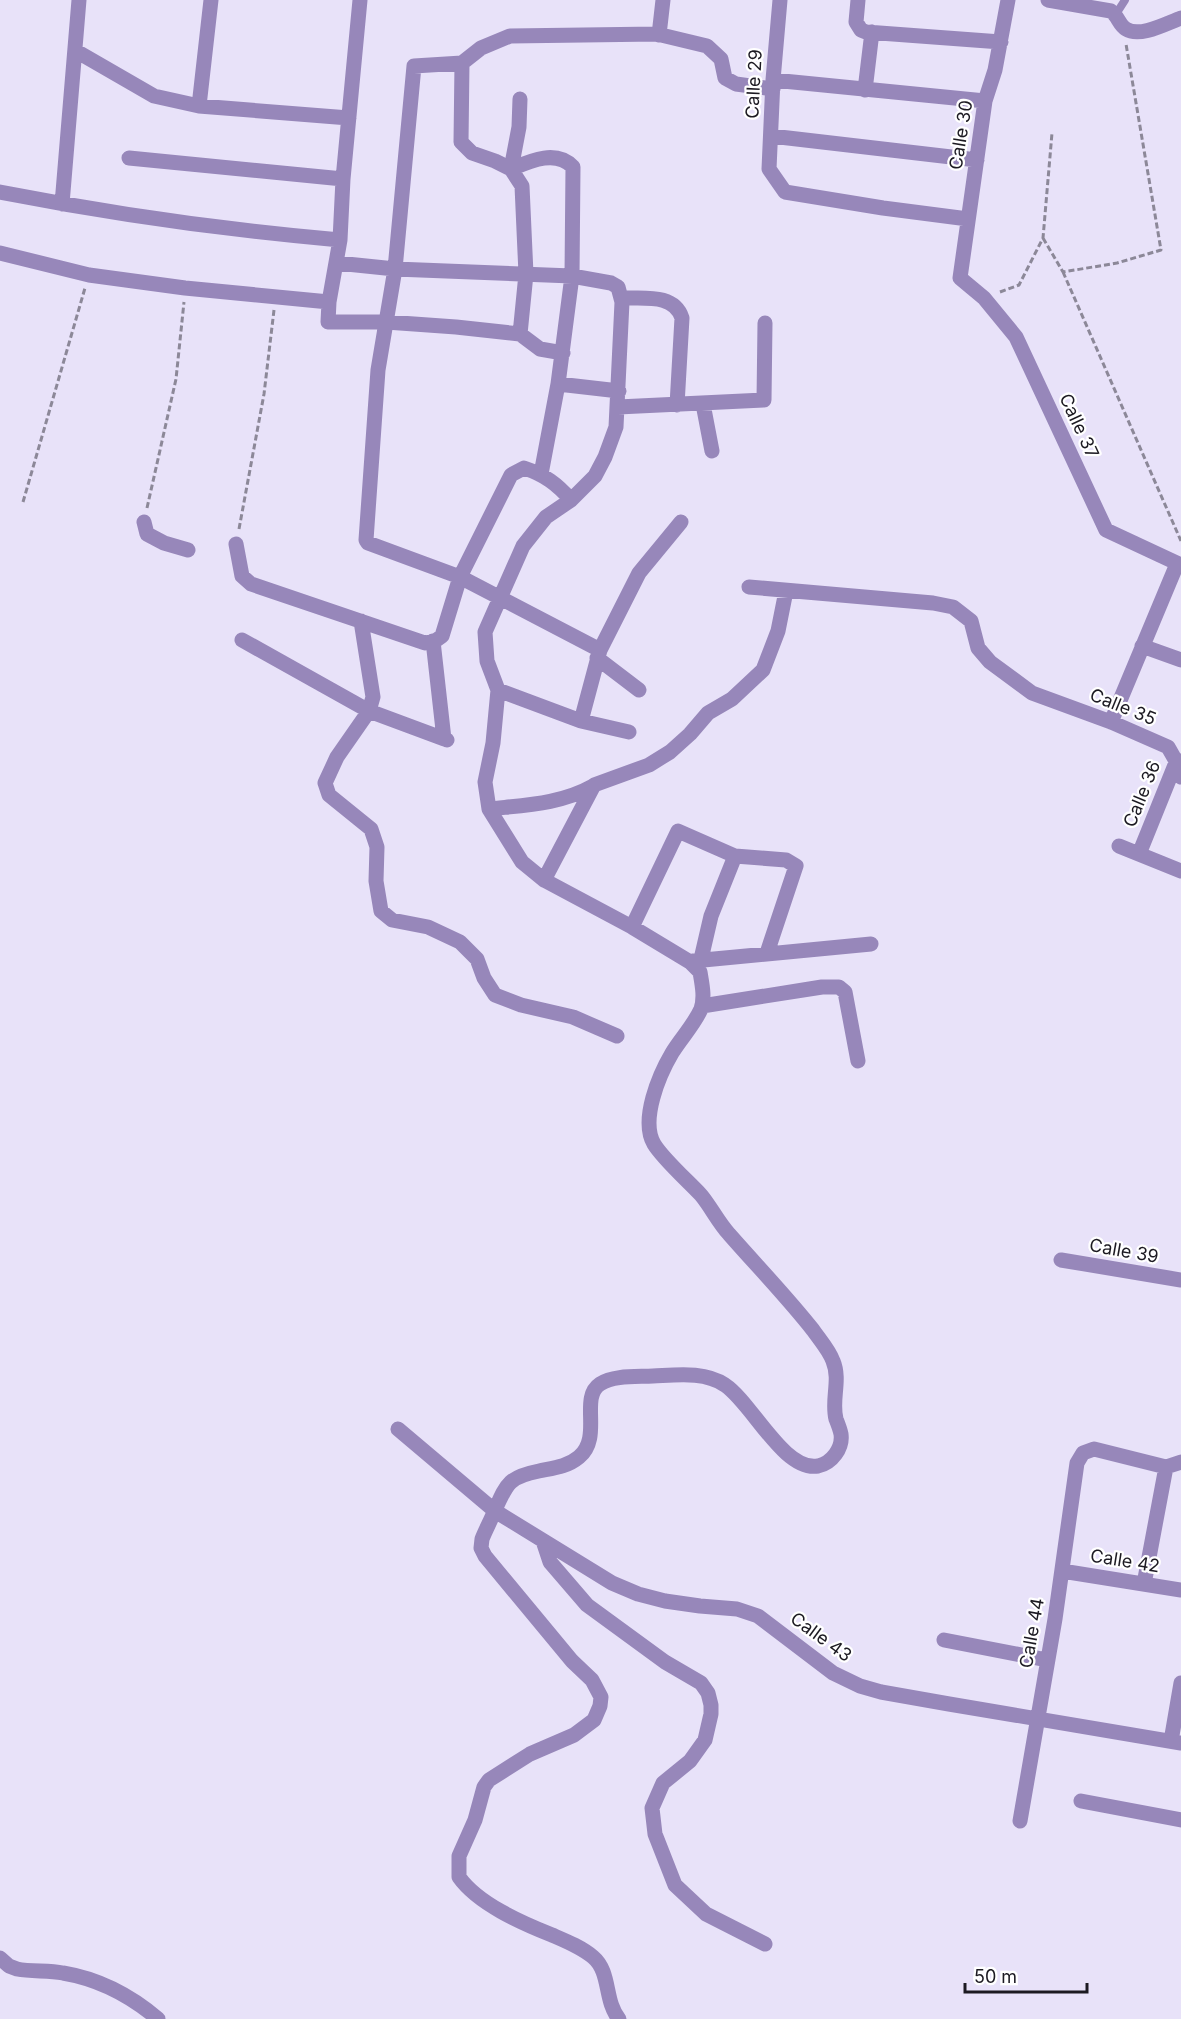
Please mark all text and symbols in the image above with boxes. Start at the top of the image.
street label: Calle 29 [741,49,766,119]
street label: Calle 30 [945,99,976,171]
street label: Calle 37 [1055,390,1104,461]
street label: Calle 35 [1087,684,1159,729]
street label: Calle 36 [1119,758,1164,830]
street label: Calle 39 [1088,1234,1160,1267]
street label: Calle 42 [1089,1545,1161,1576]
street label: Calle 44 [1015,1596,1048,1670]
street label: Calle 43 [787,1607,856,1666]
scale bar [965,1956,1086,1994]
text: 50 m [974,1966,1017,1987]

